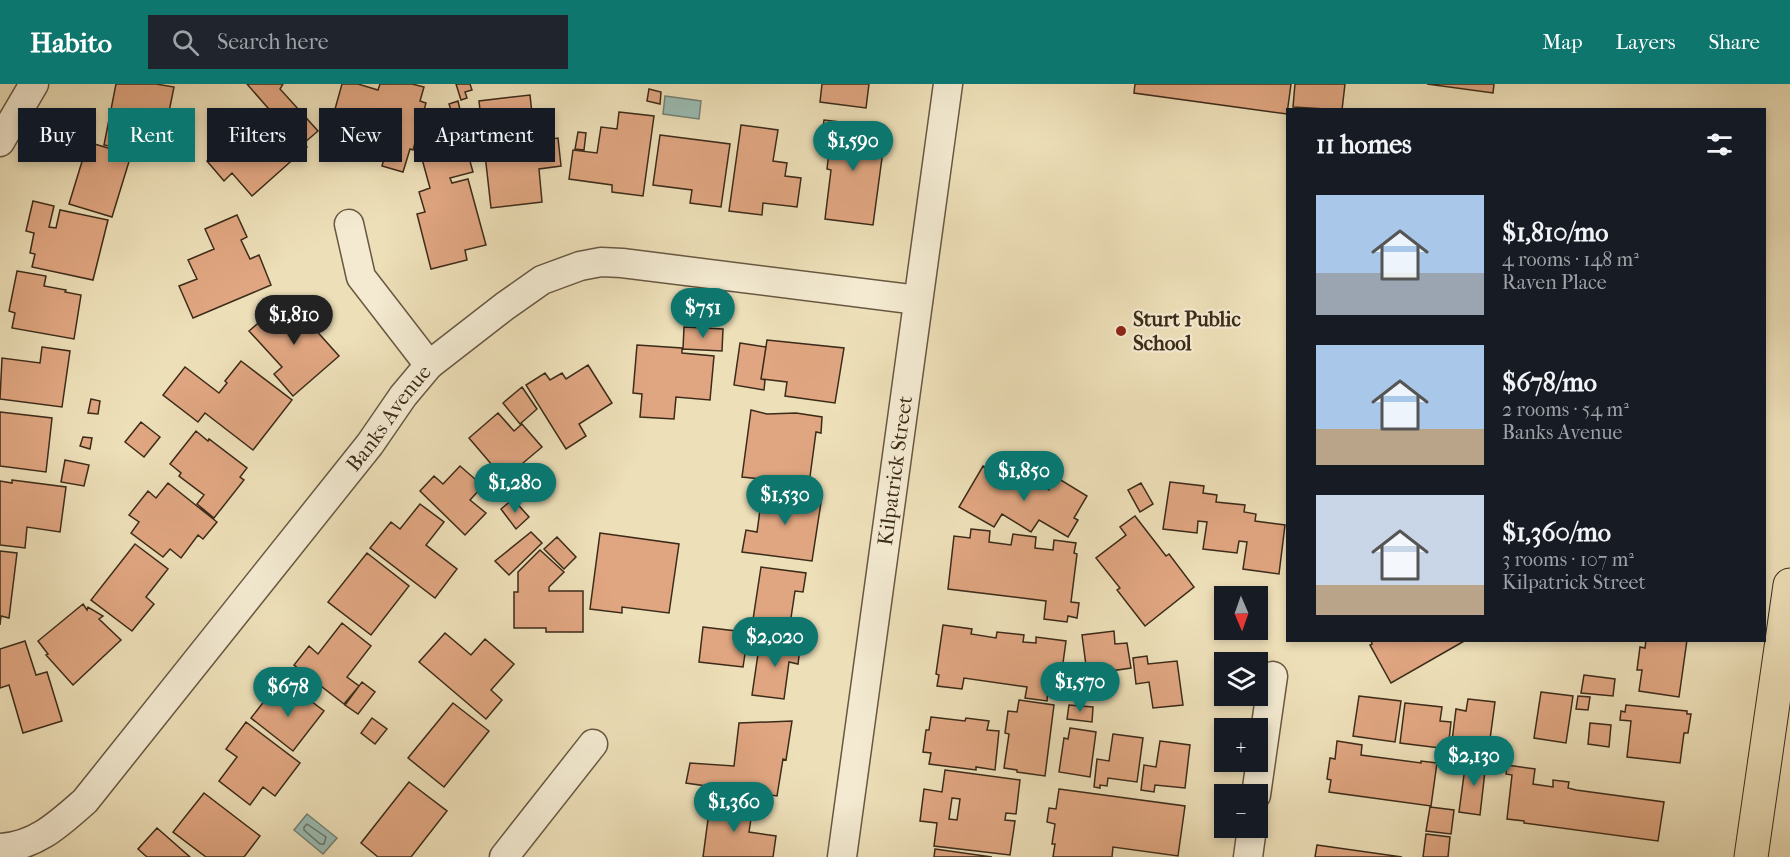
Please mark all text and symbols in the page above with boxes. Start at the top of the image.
search box [148,15,568,69]
text: Habito [30,26,112,59]
icon: search [169,26,202,59]
text: Search here [217,29,329,55]
text: Map [1542,30,1583,54]
text: Layers [1616,30,1675,54]
text: Share [1708,30,1760,54]
chip: Buy [18,108,96,162]
chip: Rent [108,108,195,162]
chip: Filters [207,108,307,162]
chip: New [319,108,402,162]
chip: Apartment [414,108,555,162]
pin: $1,590 [804,121,902,172]
icon: filters [1703,128,1736,161]
text: $1,590 [827,129,879,152]
text: 11 homes [1316,129,1412,160]
text: $1,810/mo [1502,217,1609,248]
icon: home [1364,219,1436,291]
text: 4 rooms · 148 m² [1502,248,1639,271]
text: Raven Place [1502,271,1607,294]
pin: $751 [667,288,739,339]
pin: $1,810 [245,295,343,346]
text: $751 [685,296,721,319]
text: $1,810 [269,303,319,326]
place label: Sturt Public School [1133,307,1241,355]
marker: Sturt Public School [1114,324,1128,338]
street label: Banks Avenue [341,360,436,476]
text: $678/mo [1502,367,1597,398]
icon: home [1364,369,1436,441]
street label: Kilpatrick Street [873,394,917,547]
text: 2 rooms · 54 m² [1502,398,1629,421]
text: Banks Avenue [1502,421,1622,444]
pin: $1,850 [975,451,1073,502]
text: $1,850 [998,459,1050,482]
pin: $1,280 [466,463,564,514]
text: $1,280 [488,471,542,494]
pin: $1,530 [736,475,834,526]
text: $1,530 [760,483,810,506]
text: $1,360/mo [1502,517,1611,548]
icon: home [1364,519,1436,591]
text: 3 rooms · 107 m² [1502,548,1634,571]
text: Kilpatrick Street [1502,571,1646,594]
north arrow [1214,586,1268,640]
map controls [1214,586,1268,838]
pin: $2,020 [726,617,824,668]
text: $2,020 [746,625,804,648]
button: layers [1214,652,1268,706]
pin: $1,570 [1031,662,1129,713]
pin: $678 [252,667,324,718]
text: $1,570 [1055,670,1105,693]
text: $678 [267,675,309,698]
button: + [1214,718,1268,772]
pin: $2,130 [1425,736,1523,787]
text: $2,130 [1448,744,1500,767]
pin: $1,360 [685,782,783,833]
button: − [1214,784,1268,838]
text: $1,360 [708,790,760,813]

